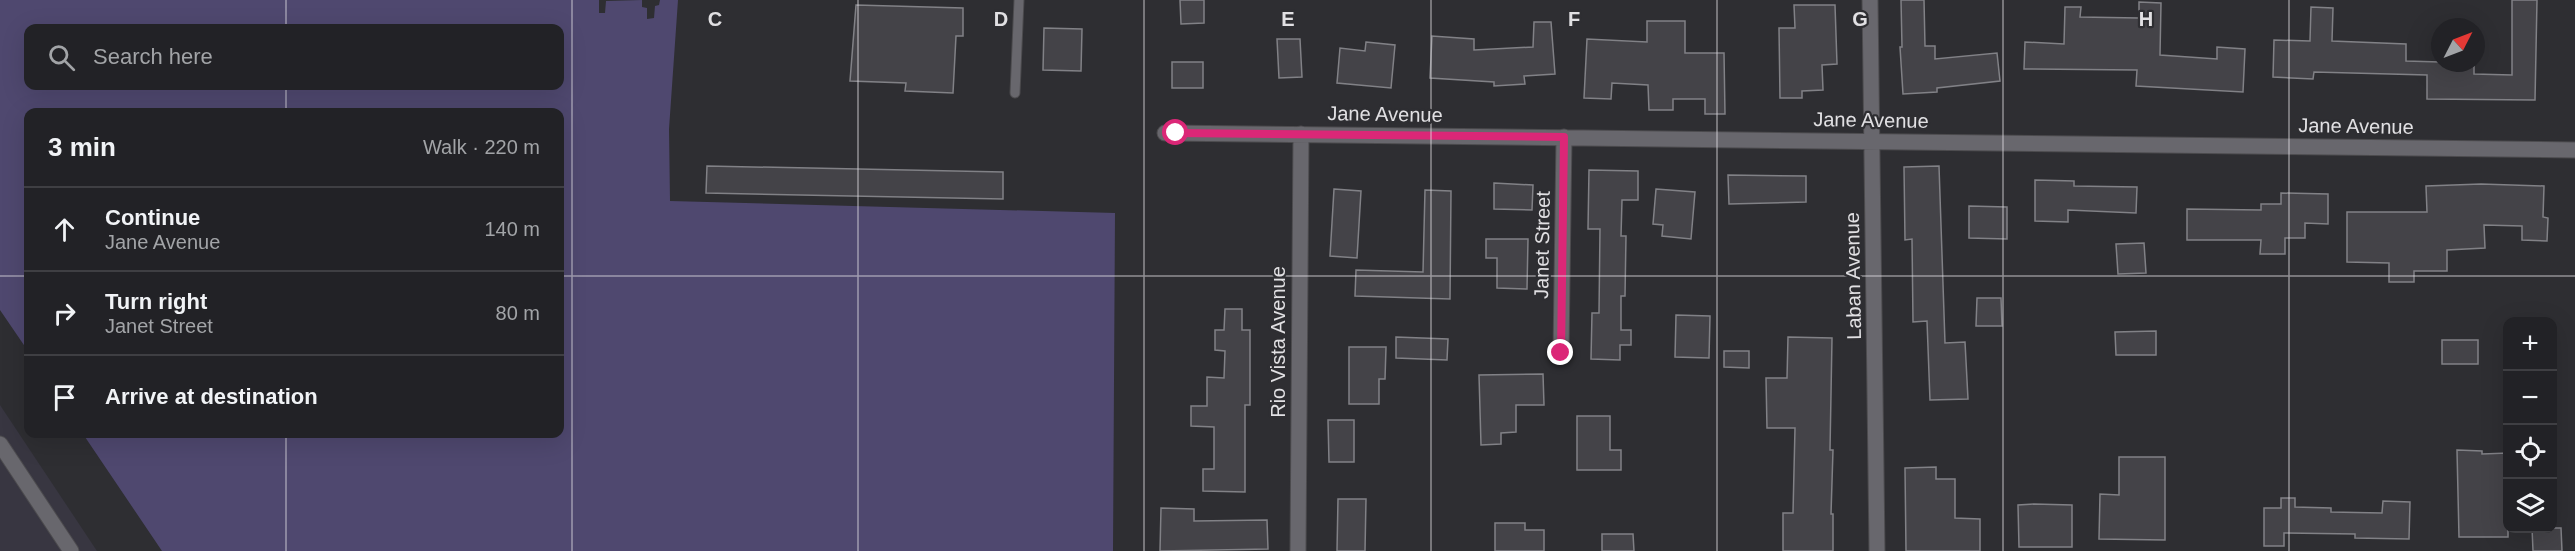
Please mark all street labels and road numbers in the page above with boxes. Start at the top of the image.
street label: Jane Avenue [1327,102,1443,126]
street label: Jane Avenue [1813,108,1929,132]
street label: Jane Avenue [2298,114,2414,138]
street label: Janet Street [1530,190,1554,299]
street label: Laban Avenue [1841,212,1865,340]
street label: Rio Vista Avenue [1267,266,1289,418]

